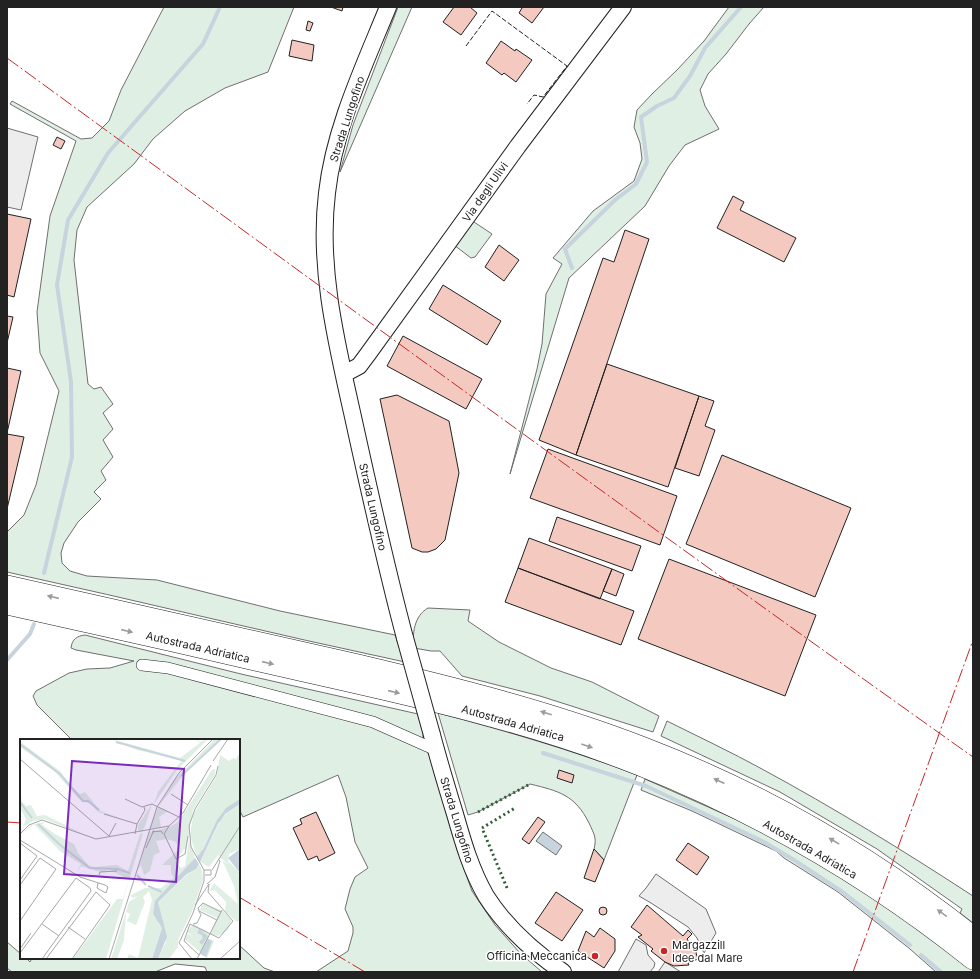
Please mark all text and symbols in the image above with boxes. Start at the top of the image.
street label: Strada Lungofino [327,74,368,164]
street label: Via degli Ulivi [459,159,511,225]
street label: Strada Lungofino [356,462,390,553]
one-way arrow [47,593,59,599]
one-way arrow [121,628,133,634]
street label: Autostrada Adriatica [145,628,251,666]
one-way arrow [262,660,274,666]
one-way arrow [388,689,401,695]
street label: Autostrada Adriatica [460,702,566,744]
one-way arrow [539,710,551,716]
inset map [20,739,240,959]
one-way arrow [581,743,593,749]
street label: Strada Lungofino [437,775,477,865]
one-way arrow [713,778,724,784]
street label: Autostrada Adriatica [761,816,859,882]
one-way arrow [828,838,840,845]
one-way arrow [937,909,947,917]
place label: Margazzill Idee dal Mare [672,938,743,965]
marker: Margazzill Idee dal Mare [659,946,669,956]
place label: Officina Meccanica [487,949,587,963]
marker: Officina Meccanica [590,951,600,961]

